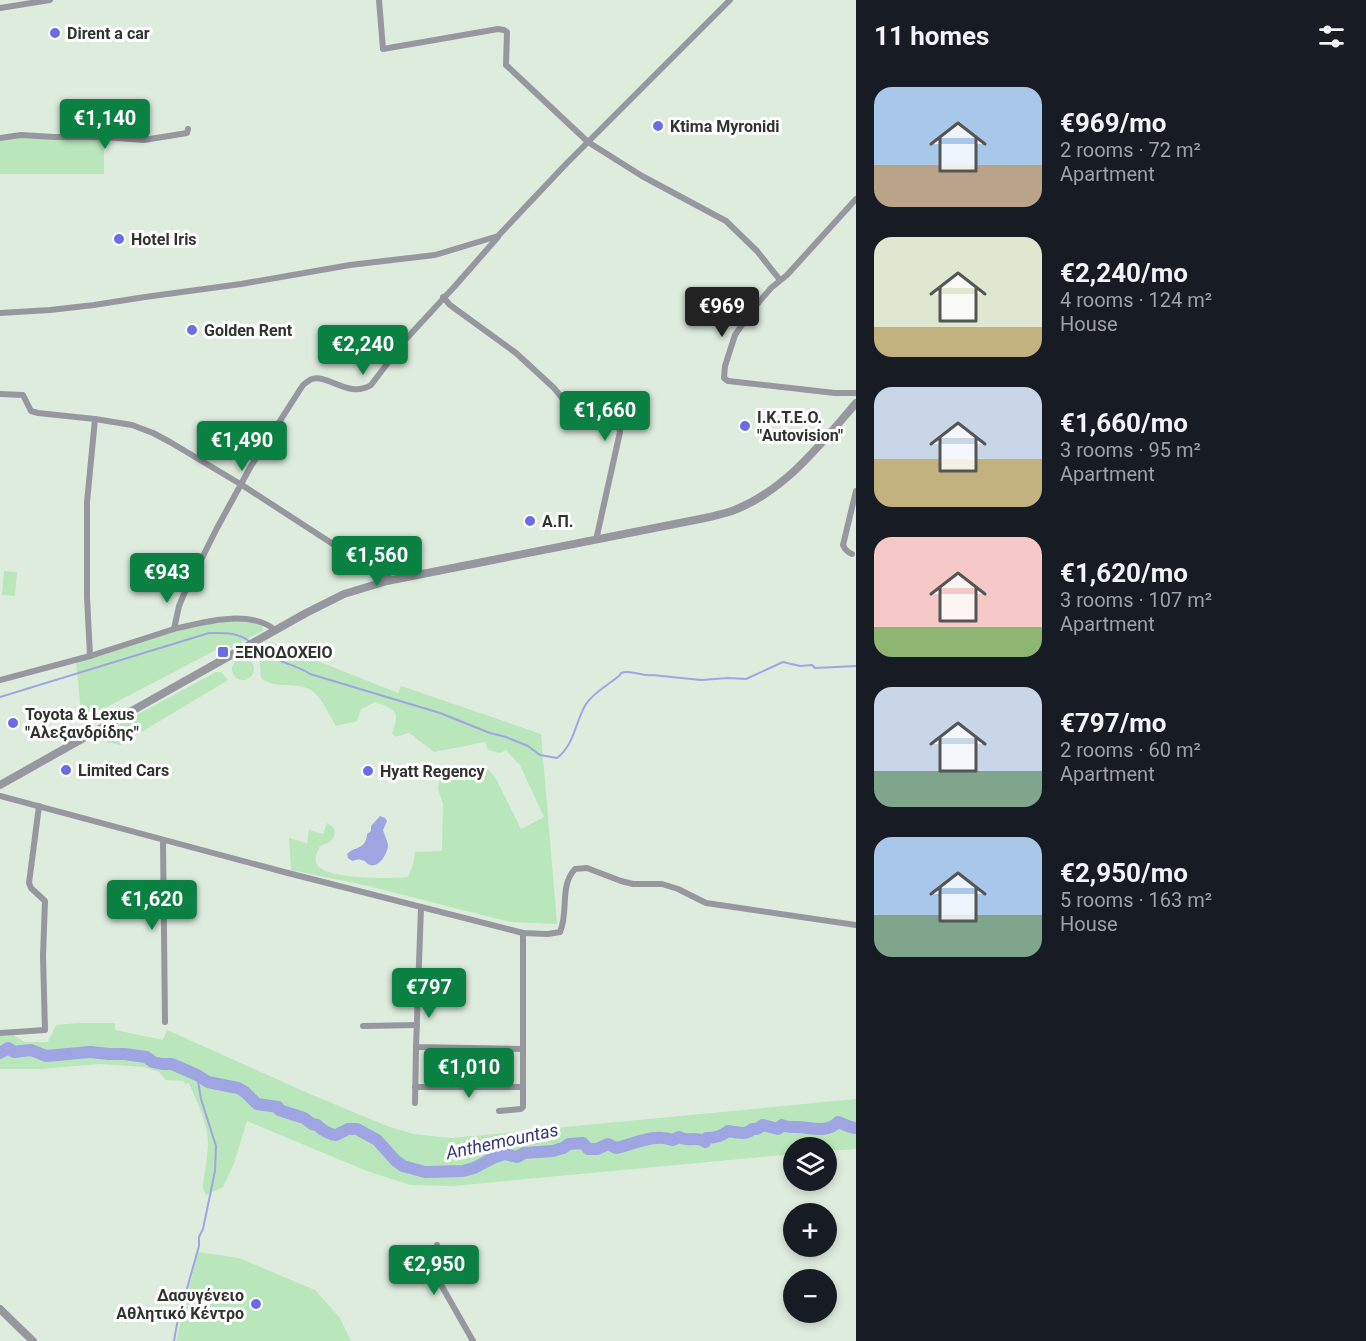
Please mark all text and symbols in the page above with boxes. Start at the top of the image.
icon: filters [1315,20,1348,53]
text: 11 homes [874,21,989,51]
place label: Dirent a car [67,24,150,43]
marker: Dirent a car [48,26,62,40]
pin: €1,140 [56,99,154,150]
text: €1,140 [74,106,136,130]
text: €969/mo [1060,108,1167,138]
icon: home [922,111,994,183]
place label: Ktima Myronidi [670,117,779,136]
marker: Ktima Myronidi [651,119,665,133]
text: 2 rooms · 72 m² [1060,138,1201,162]
text: Apartment [1060,162,1155,186]
place label: Hotel Iris [131,230,197,249]
marker: Hotel Iris [112,232,126,246]
text: €2,240/mo [1060,258,1188,288]
icon: home [922,261,994,333]
pin: €969 [686,287,758,338]
text: 4 rooms · 124 m² [1060,288,1212,312]
text: €969 [699,294,745,318]
text: House [1060,312,1118,336]
place label: Golden Rent [204,321,293,340]
marker: Golden Rent [185,323,199,337]
pin: €2,240 [314,325,412,376]
text: €2,240 [332,332,394,356]
pin: €1,660 [556,391,654,442]
text: €1,660 [574,398,636,422]
place label: I.Κ.Τ.Ε.Ο. "Autovision" [757,408,843,445]
text: €1,660/mo [1060,408,1188,438]
icon: home [922,411,994,483]
marker: I.Κ.Τ.Ε.Ο. "Autovision" [738,419,752,433]
pin: €1,490 [193,421,291,472]
text: €1,490 [211,428,273,452]
text: 3 rooms · 95 m² [1060,438,1201,462]
text: Apartment [1060,462,1155,486]
place label: Α.Π. [542,512,573,531]
marker: Α.Π. [523,514,537,528]
pin: €1,560 [328,536,426,587]
text: €1,560 [346,543,408,567]
pin: €943 [131,553,203,604]
text: €1,620/mo [1060,558,1188,588]
text: €943 [144,560,190,584]
icon: home [922,561,994,633]
text: 3 rooms · 107 m² [1060,588,1212,612]
text: Apartment [1060,612,1155,636]
place label: ΞΕΝΟΔΟΧΕΙΟ [235,643,333,662]
marker: ΞΕΝΟΔΟΧΕΙΟ [216,645,230,659]
place label: Toyota & Lexus "Αλεξανδρίδης" [25,705,139,742]
text: €797/mo [1060,708,1167,738]
icon: home [922,711,994,783]
marker: Toyota & Lexus "Αλεξανδρίδης" [6,716,20,730]
text: 2 rooms · 60 m² [1060,738,1201,762]
place label: Limited Cars [78,761,169,780]
place label: Hyatt Regency [380,762,486,781]
text: Apartment [1060,762,1155,786]
marker: Limited Cars [59,763,73,777]
marker: Hyatt Regency [361,764,375,778]
text: €2,950/mo [1060,858,1188,888]
icon: home [922,861,994,933]
pin: €1,620 [103,880,201,931]
text: €1,620 [121,887,183,911]
text: 5 rooms · 163 m² [1060,888,1212,912]
text: House [1060,912,1118,936]
pin: €797 [393,968,465,1019]
text: €797 [406,975,452,999]
pin: €1,010 [420,1048,518,1099]
text: €1,010 [438,1055,500,1079]
water label: Anthemountas [443,1119,560,1163]
map controls [783,1137,837,1323]
button: layers [783,1137,837,1191]
button: + [783,1203,837,1257]
pin: €2,950 [385,1245,483,1296]
text: €2,950 [403,1252,465,1276]
button: − [783,1269,837,1323]
place label: Δασυγένειο Αθλητικό Κέντρο [116,1286,244,1323]
marker: Δασυγένειο Αθλητικό Κέντρο [249,1297,263,1311]

